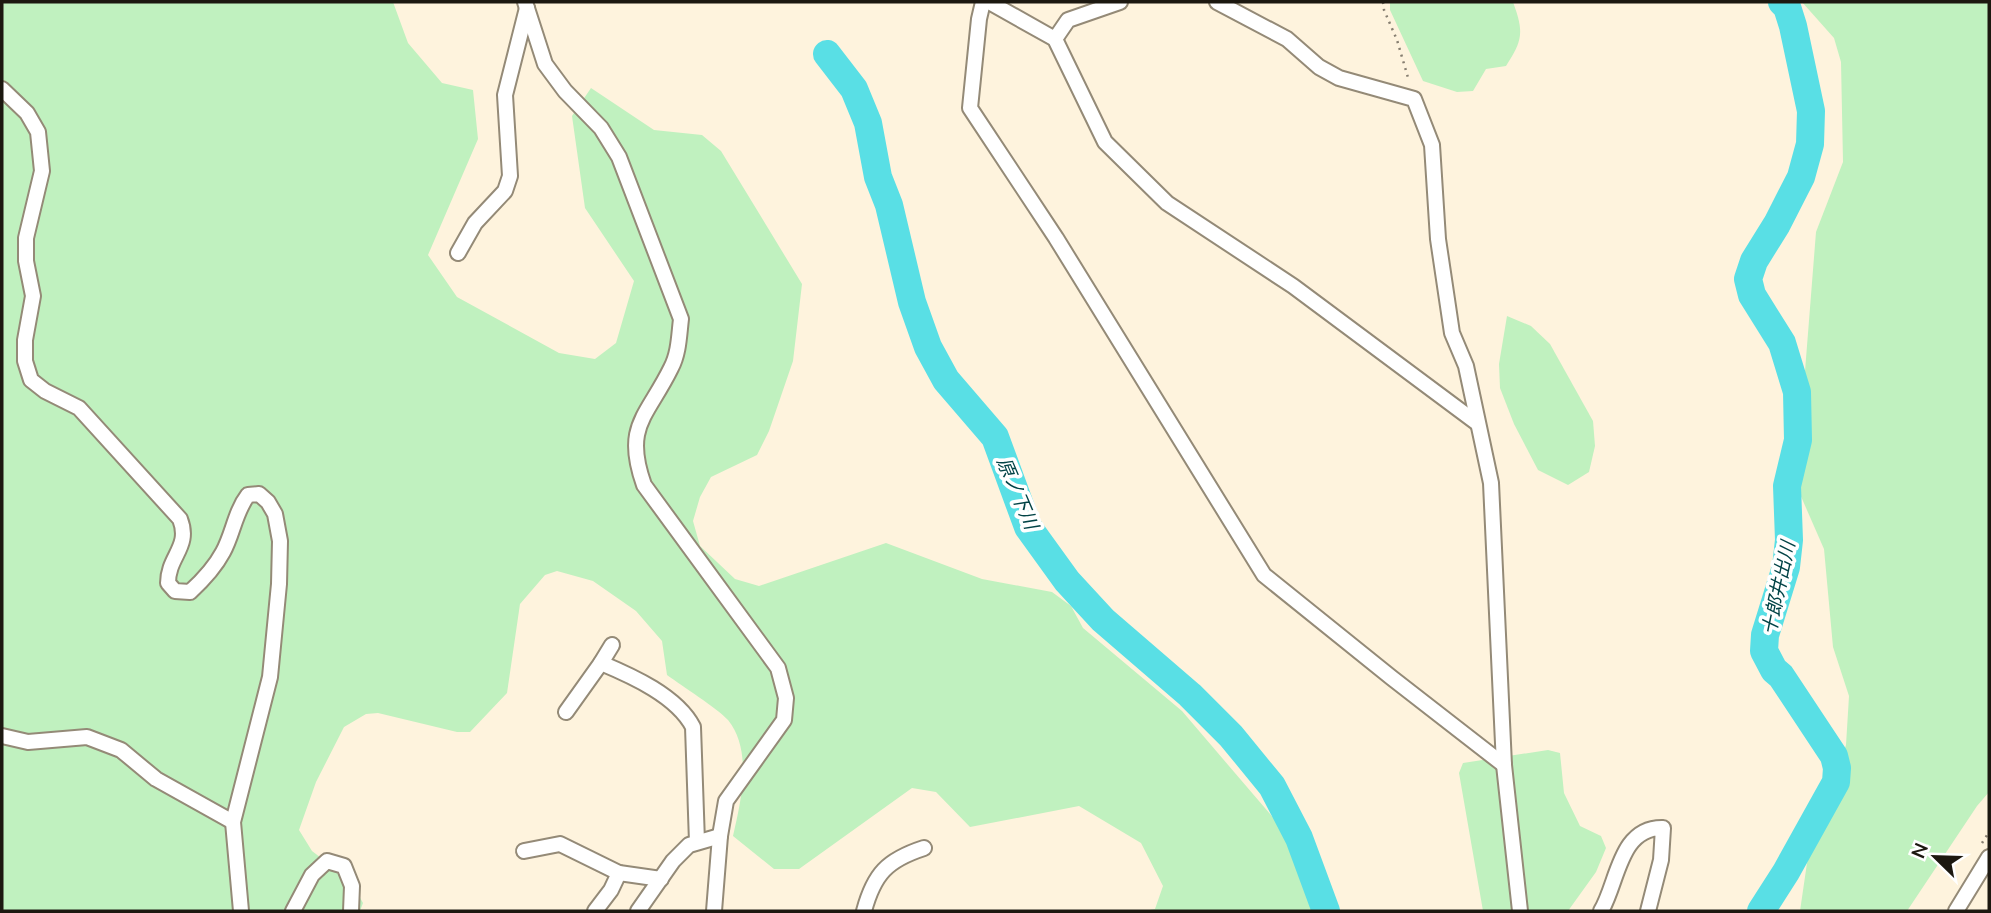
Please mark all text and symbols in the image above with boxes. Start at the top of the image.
water label: 原ノ下川 [992,453,1045,535]
water label: 十郎井出川 [1756,537,1800,637]
north arrow [1900,822,1970,892]
text: N [1906,839,1933,862]

